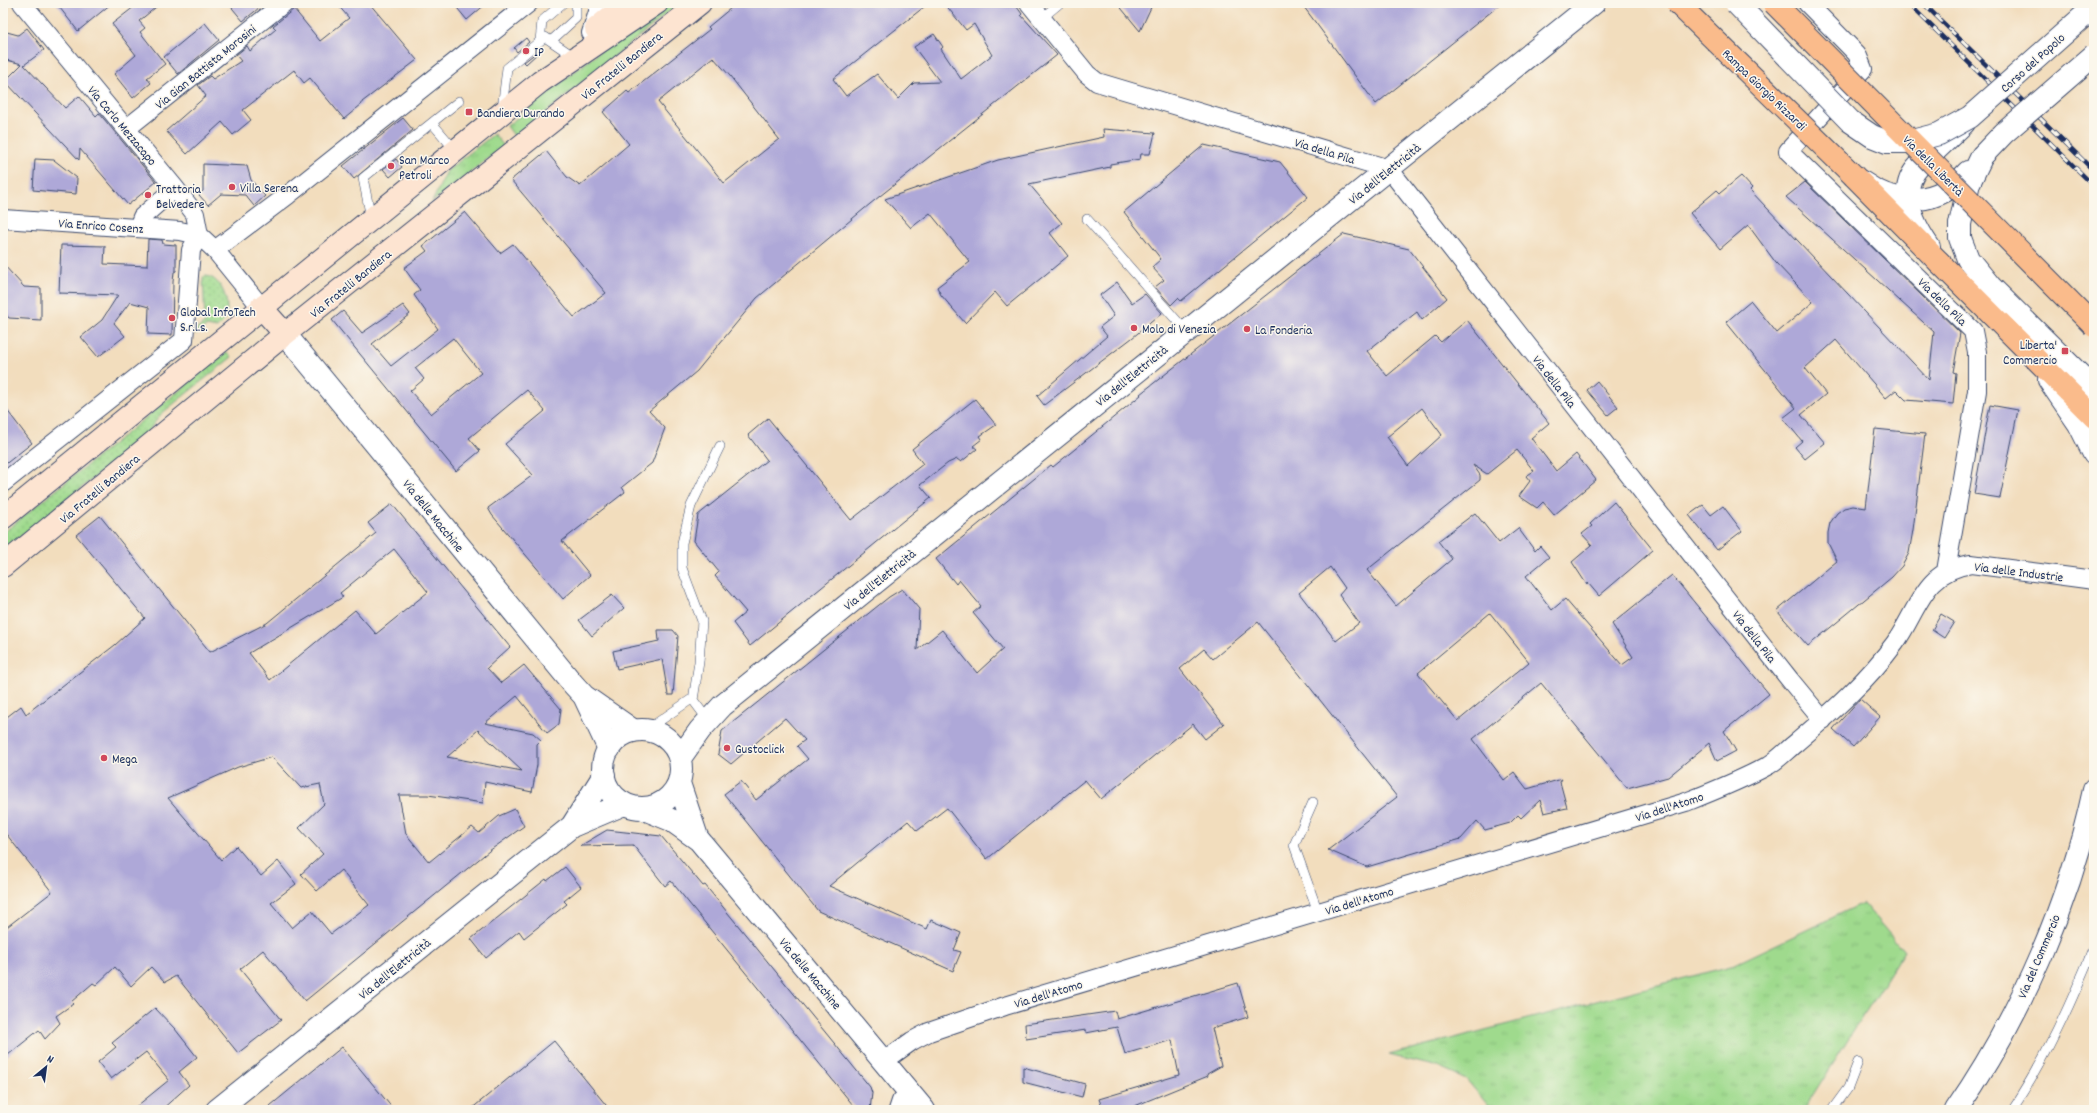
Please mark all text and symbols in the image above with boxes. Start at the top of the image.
street label: Via Gian Battista Morosini [152,21,262,115]
street label: Via Fratelli Bandiera [578,28,668,106]
street label: Corso del Popolo [1997,29,2070,98]
place label: IP [534,44,544,63]
street label: Rampa Giorgio Rizzardi [1717,45,1810,137]
marker: IP [521,46,531,56]
street label: Via Carlo Mezzacapo [82,82,160,171]
place label: Bandiera Durando [477,105,565,124]
marker: Bandiera Durando [464,107,474,117]
street label: Via della Libertà [1897,132,1968,202]
street label: Via della Pila [1292,134,1358,171]
street label: Via dell'Elettricità [1345,139,1426,210]
place label: San Marco Petroli [399,152,450,186]
marker: San Marco Petroli [386,161,396,171]
place label: Villa Serena [240,180,299,199]
place label: Trattoria Belvedere [156,181,205,215]
marker: Villa Serena [227,182,237,192]
marker: Trattoria Belvedere [143,190,153,200]
street label: Via Enrico Cosenz [58,215,144,240]
street label: Via Fratelli Bandiera [307,246,397,324]
street label: Via della Pila [1912,274,1971,332]
place label: Global InfoTech S.r.l.s. [180,304,256,338]
marker: Global InfoTech S.r.l.s. [167,313,177,323]
place label: Molo di Venezia [1142,321,1217,340]
place label: La Fonderia [1255,322,1313,341]
marker: Molo di Venezia [1129,323,1139,333]
marker: La Fonderia [1242,324,1252,334]
place label: Liberta' Commercio [2003,337,2057,371]
street label: Via dell'Elettricità [1092,341,1173,412]
marker: Liberta' Commercio [2060,346,2070,356]
street label: Via della Pila [1526,352,1580,414]
street label: Via Fratelli Bandiera [56,450,146,529]
street label: Via delle Macchine [397,476,468,557]
street label: Via dell'Elettricità [840,545,921,616]
street label: Via delle Industrie [1973,559,2064,588]
street label: Via della Pila [1726,607,1780,669]
place label: Gustoclick [735,741,784,760]
marker: Gustoclick [722,743,732,753]
place label: Mega [112,751,138,770]
marker: Mega [99,753,109,763]
street label: Via dell'Atomo [1633,788,1707,828]
street label: Via dell'Atomo [1323,883,1397,922]
street label: Via del Commercio [2014,912,2067,1002]
street label: Via dell'Elettricità [355,934,436,1005]
street label: Via delle Macchine [773,935,845,1015]
street label: Via dell'Atomo [1012,976,1086,1015]
north arrow [26,1047,66,1087]
text: N [44,1052,57,1069]

